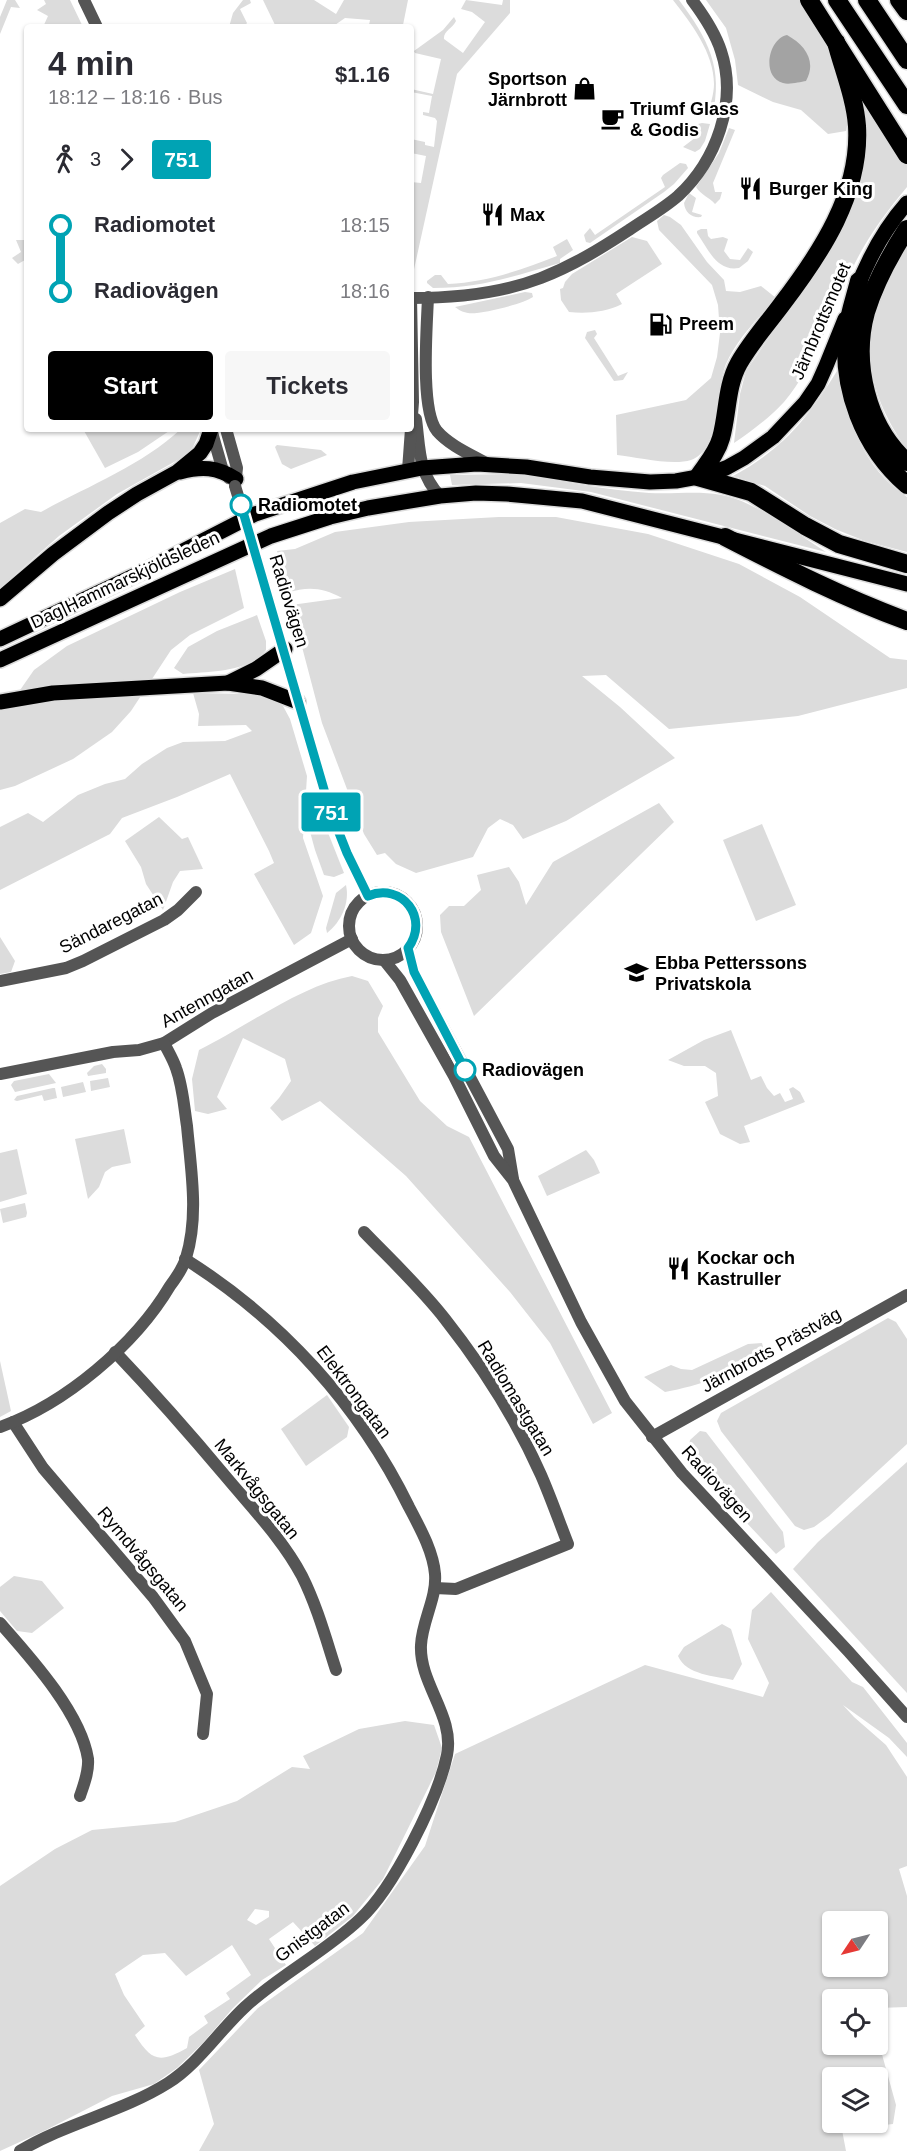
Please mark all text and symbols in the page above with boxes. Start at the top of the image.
text: 4 min [48,45,134,82]
text: $1.16 [335,62,390,87]
place label: Sportson Järnbrott [488,69,567,110]
shop icon: Sportson Järnbrott [572,76,598,102]
text: 18:12 – 18:16 · Bus [48,86,223,108]
place label: Triumf Glass & Godis [630,99,739,140]
cafe icon: Triumf Glass & Godis [599,106,625,132]
icon: walk [48,143,81,176]
icon: forward [110,143,143,176]
text: 3 [90,148,101,170]
text: 751 [164,148,199,171]
restaurant icon: Burger King [738,176,764,202]
place label: Burger King [769,179,873,199]
restaurant icon: Max [479,202,505,228]
place label: Max [510,205,545,225]
text: Radiomotet [94,212,215,237]
text: 18:15 [340,214,390,236]
street label: Järnbrottsmotet [787,260,855,382]
text: Radiovägen [94,278,219,303]
text: 18:16 [340,280,390,302]
fuel station icon: Preem [648,311,674,337]
place label: Preem [679,314,734,334]
button: Start [48,351,213,420]
button: Tickets [225,351,390,420]
marker: Radiomotet [230,494,252,516]
place label: Radiomotet [258,495,357,515]
street label: Dag Hammarskjöldsleden [27,527,223,633]
street label: Radiovägen [265,552,313,650]
line badge: 751 [296,792,366,832]
text: 751 [313,801,349,824]
street label: Sändaregatan [56,888,166,958]
place label: Ebba Petterssons Privatskola [655,953,807,994]
school or university icon: Ebba Petterssons Privatskola [624,960,650,986]
street label: Antenngatan [158,965,256,1031]
marker: Radiovägen [454,1059,476,1081]
place label: Radiovägen [482,1060,584,1080]
place label: Kockar och Kastruller [697,1248,795,1289]
restaurant icon: Kockar och Kastruller [666,1255,692,1281]
street label: Järnbrotts Prästväg [698,1303,844,1397]
street label: Radiomastgatan [474,1337,558,1459]
street label: Elektrongatan [313,1342,395,1442]
street label: Markvågsgatan [211,1435,303,1543]
street label: Radiovägen [677,1442,757,1526]
street label: Rymdvågsgatan [94,1503,192,1615]
street label: Gnistgatan [271,1898,353,1966]
north arrow [822,1911,888,1977]
map controls [822,1911,888,2133]
button: locate [822,1989,888,2055]
button: layers [822,2067,888,2133]

